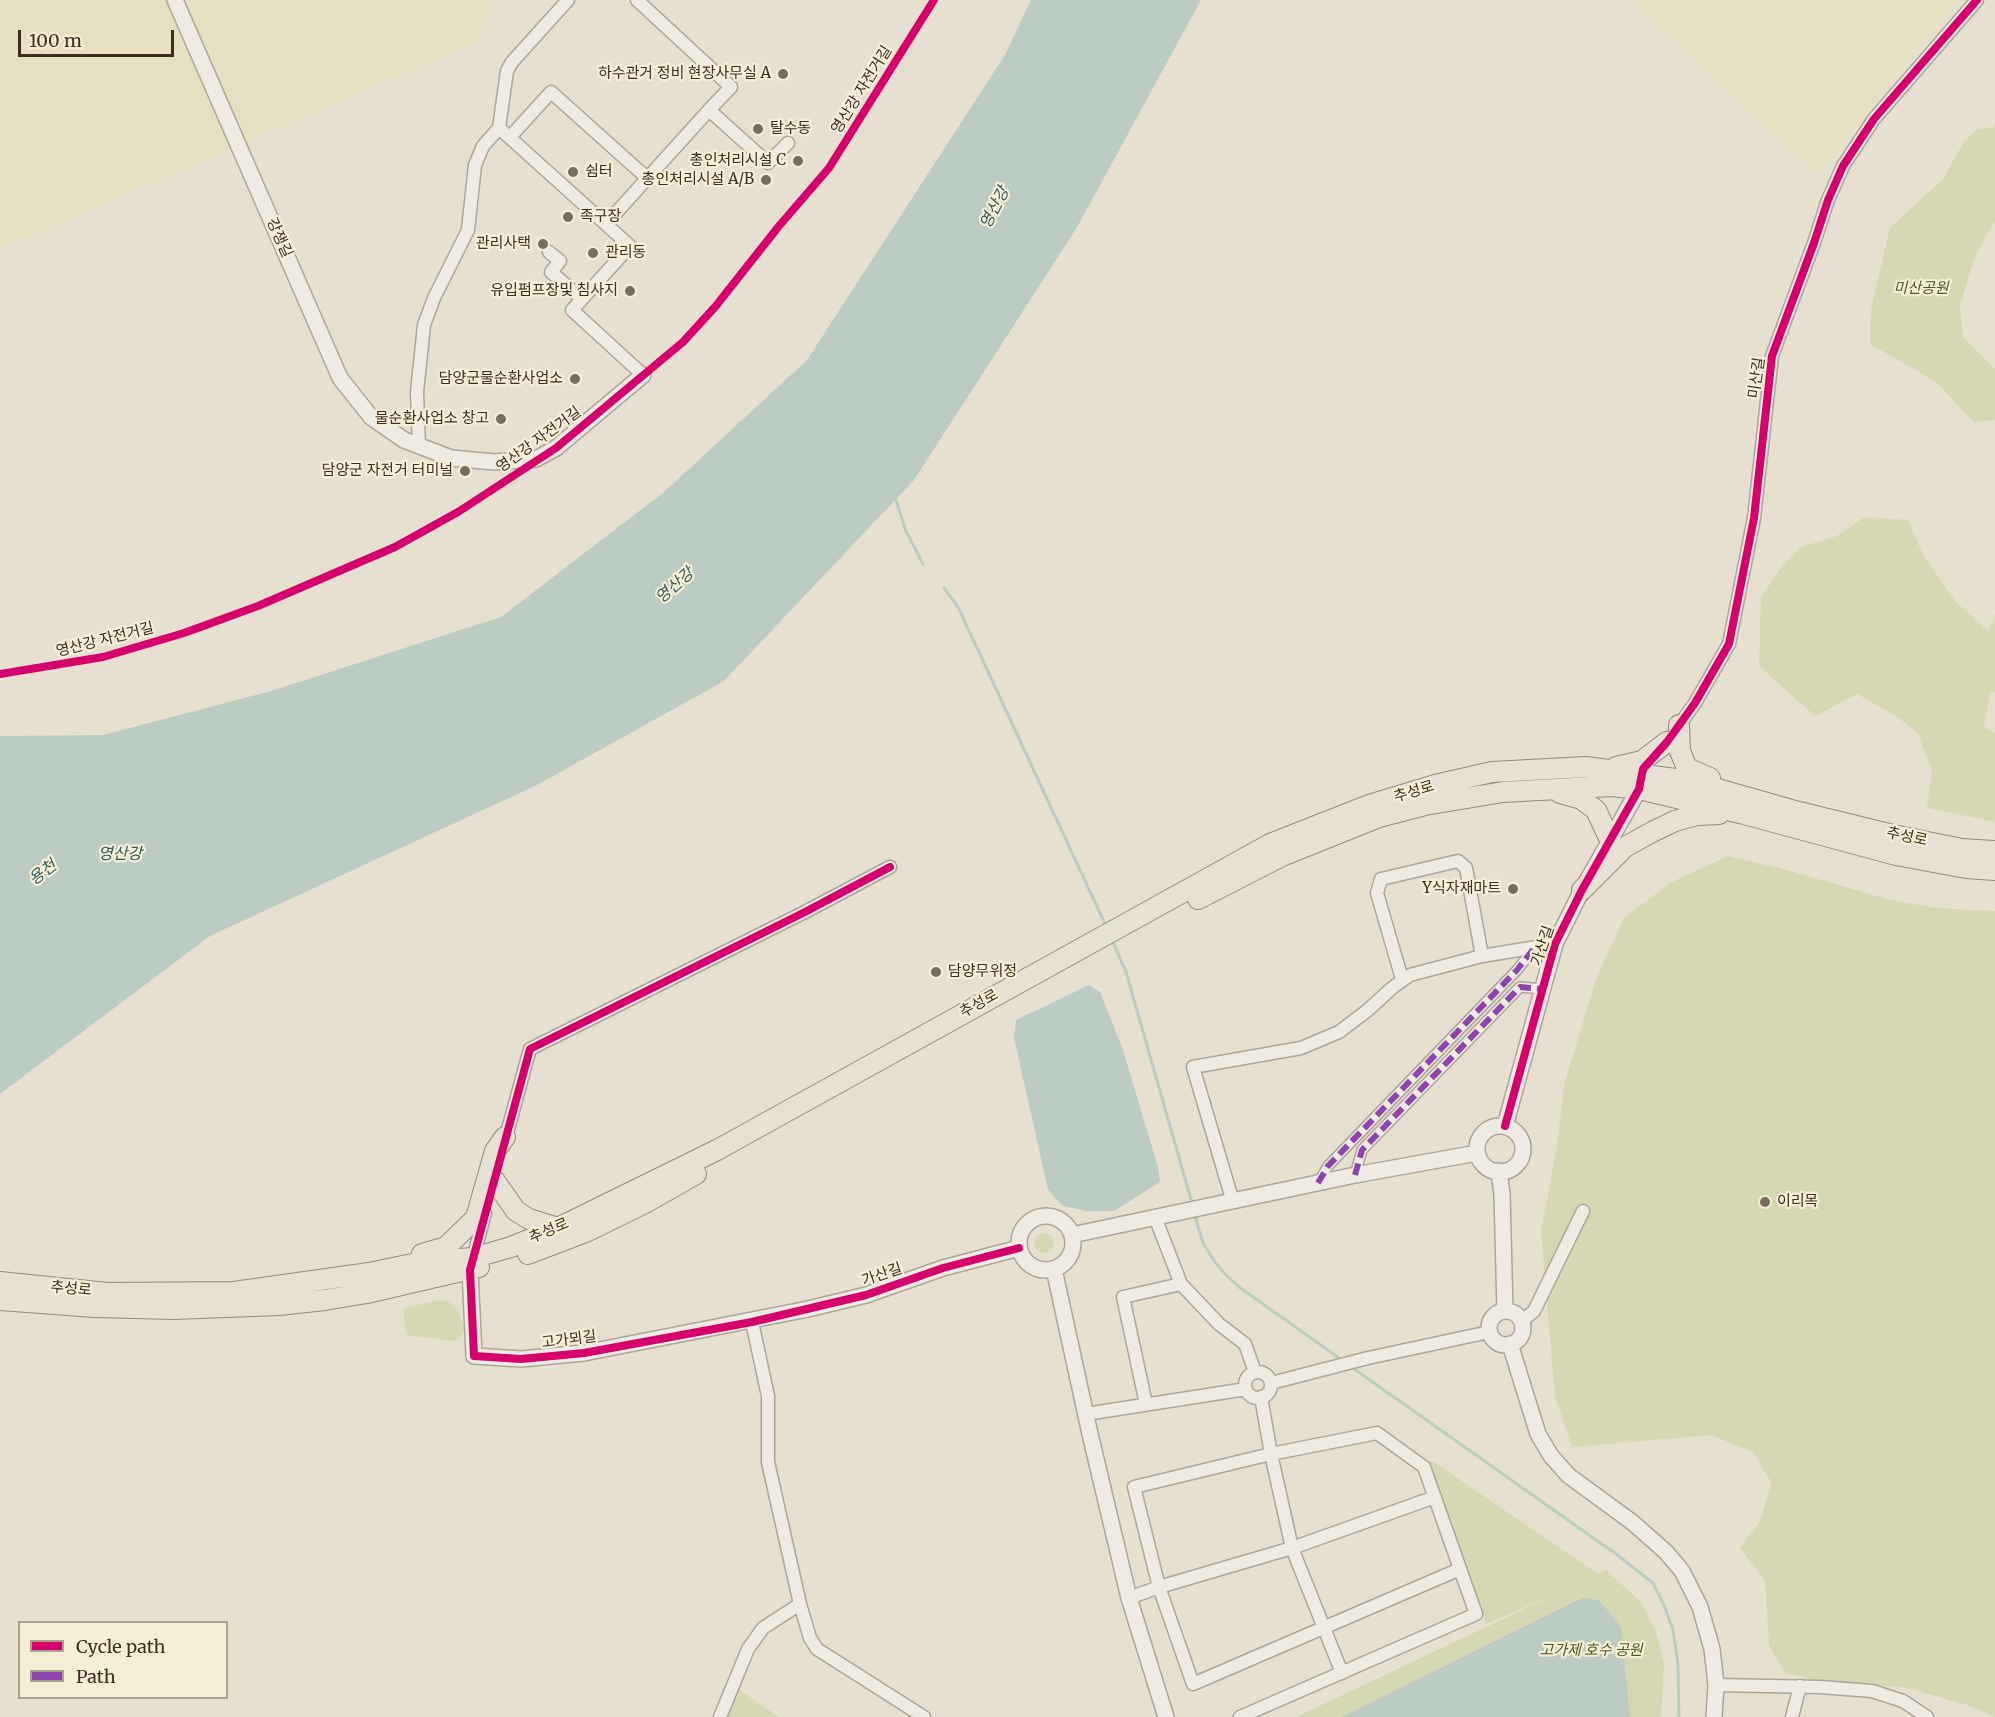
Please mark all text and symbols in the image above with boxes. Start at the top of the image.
scale bar [21,18,177,56]
text: 100 m [29,29,82,52]
street label: 영산강 자전거길 [828,43,896,137]
place label: 하수관거 정비 현장사무실 A [598,65,771,83]
marker: 하수관거 정비 현장사무실 A [776,67,790,81]
place label: 탈수동 [770,120,811,138]
marker: 탈수동 [751,122,765,136]
place label: 총인처리시설 C [690,152,786,170]
marker: 총인처리시설 C [791,154,805,168]
place label: 쉼터 [585,163,613,181]
marker: 쉼터 [566,165,580,179]
place label: 총인처리시설 A/B [642,171,754,189]
marker: 총인처리시설 A/B [759,173,773,187]
water label: 영산강 [976,184,1014,232]
place label: 족구장 [580,208,621,226]
marker: 족구장 [561,210,575,224]
street label: 강쟁길 [262,215,296,261]
place label: 관리사택 [476,235,531,253]
marker: 관리사택 [536,237,550,251]
place label: 관리동 [605,244,646,262]
marker: 관리동 [586,246,600,260]
park label: 미산공원 [1893,280,1949,298]
place label: 유입펌프장및 침사지 [490,282,618,300]
marker: 유입펌프장및 침사지 [623,284,637,298]
street label: 미산길 [1745,356,1769,400]
place label: 담양군물순환사업소 [439,370,563,388]
marker: 담양군물순환사업소 [568,372,582,386]
street label: 영산강 자전거길 [493,403,585,477]
place label: 물순환사업소 창고 [375,410,489,428]
marker: 물순환사업소 창고 [494,412,508,426]
place label: 담양군 자전거 터미널 [322,462,453,480]
marker: 담양군 자전거 터미널 [458,464,472,478]
water label: 영산강 [652,564,698,608]
street label: 영산강 자전거길 [54,619,156,661]
street label: 추성로 [1392,777,1436,807]
street label: 추성로 [1885,824,1929,850]
water label: 영산강 [98,844,142,864]
water label: 용천 [25,856,61,890]
place label: Y식자재마트 [1422,880,1501,898]
marker: Y식자재마트 [1506,882,1520,896]
street label: 가산길 [1528,923,1558,969]
place label: 담양무위정 [948,963,1017,981]
marker: 담양무위정 [929,965,943,979]
street label: 추성로 [957,986,1001,1022]
place label: 이리목 [1777,1193,1818,1211]
marker: 이리목 [1758,1195,1772,1209]
street label: 추성로 [526,1215,572,1247]
street label: 가산길 [859,1260,905,1290]
street label: 추성로 [50,1278,92,1300]
street label: 고가뫼길 [541,1328,597,1352]
legend [18,1621,228,1699]
text: Cycle path [76,1635,165,1658]
park label: 고가제 호수 공원 [1539,1642,1643,1660]
text: Path [76,1665,116,1688]

